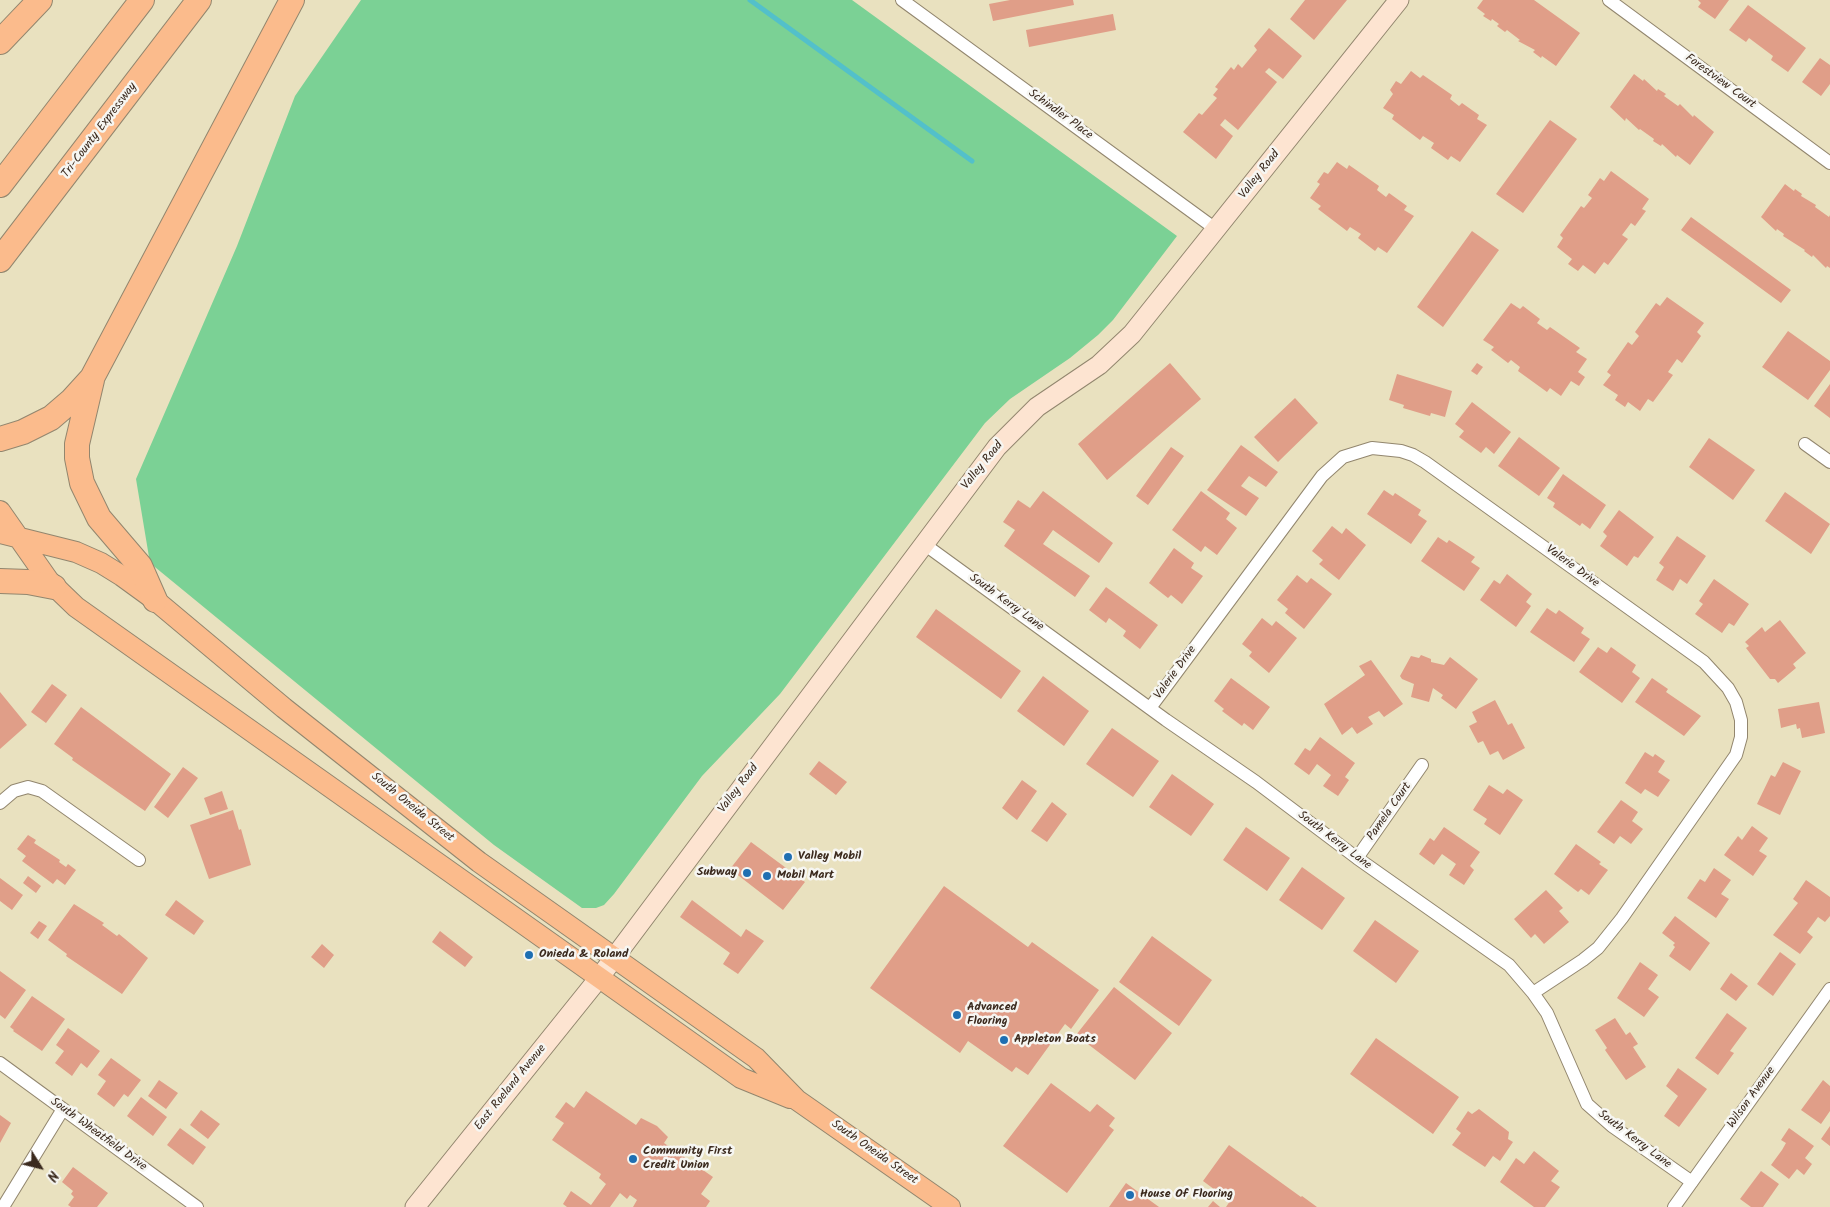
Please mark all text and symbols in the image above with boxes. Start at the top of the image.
street label: Forestview Court [1682,51,1758,113]
street label: Tri-County Expressway [60,81,140,181]
street label: Schindler Place [1025,87,1095,143]
street label: Valley Road [1237,148,1283,202]
street label: Valley Road [959,439,1007,493]
street label: Valerie Drive [1543,543,1601,591]
street label: South Kerry Lane [966,571,1046,635]
street label: Valerie Drive [1152,644,1200,702]
street label: Valley Road [716,762,762,816]
street label: South Oneida Street [368,770,456,846]
street label: Pamela Court [1365,780,1415,844]
street label: South Kerry Lane [1294,809,1374,873]
place label: Valley Mobil [798,850,861,864]
marker: Valley Mobil [782,851,794,863]
place label: Subway [697,866,737,880]
marker: Subway [741,867,753,879]
place label: Mobil Mart [777,869,834,883]
marker: Mobil Mart [761,870,773,882]
place label: Onieda & Roland [539,948,628,962]
marker: Onieda & Roland [523,949,535,961]
place label: Advanced Flooring [967,1001,1017,1029]
marker: Advanced Flooring [951,1009,963,1021]
place label: Appleton Boats [1014,1033,1096,1047]
marker: Appleton Boats [998,1034,1010,1046]
street label: East Roeland Avenue [472,1042,550,1134]
street label: Wilson Avenue [1725,1065,1779,1131]
street label: South Wheatfield Drive [47,1095,149,1175]
street label: South Kerry Lane [1594,1108,1674,1172]
street label: South Oneida Street [828,1118,920,1188]
north arrow [15,1142,65,1192]
place label: Community First Credit Union [643,1145,732,1173]
marker: Community First Credit Union [627,1153,639,1165]
text: N [41,1166,64,1186]
place label: House Of Flooring [1140,1188,1233,1202]
marker: House Of Flooring [1124,1189,1136,1201]

